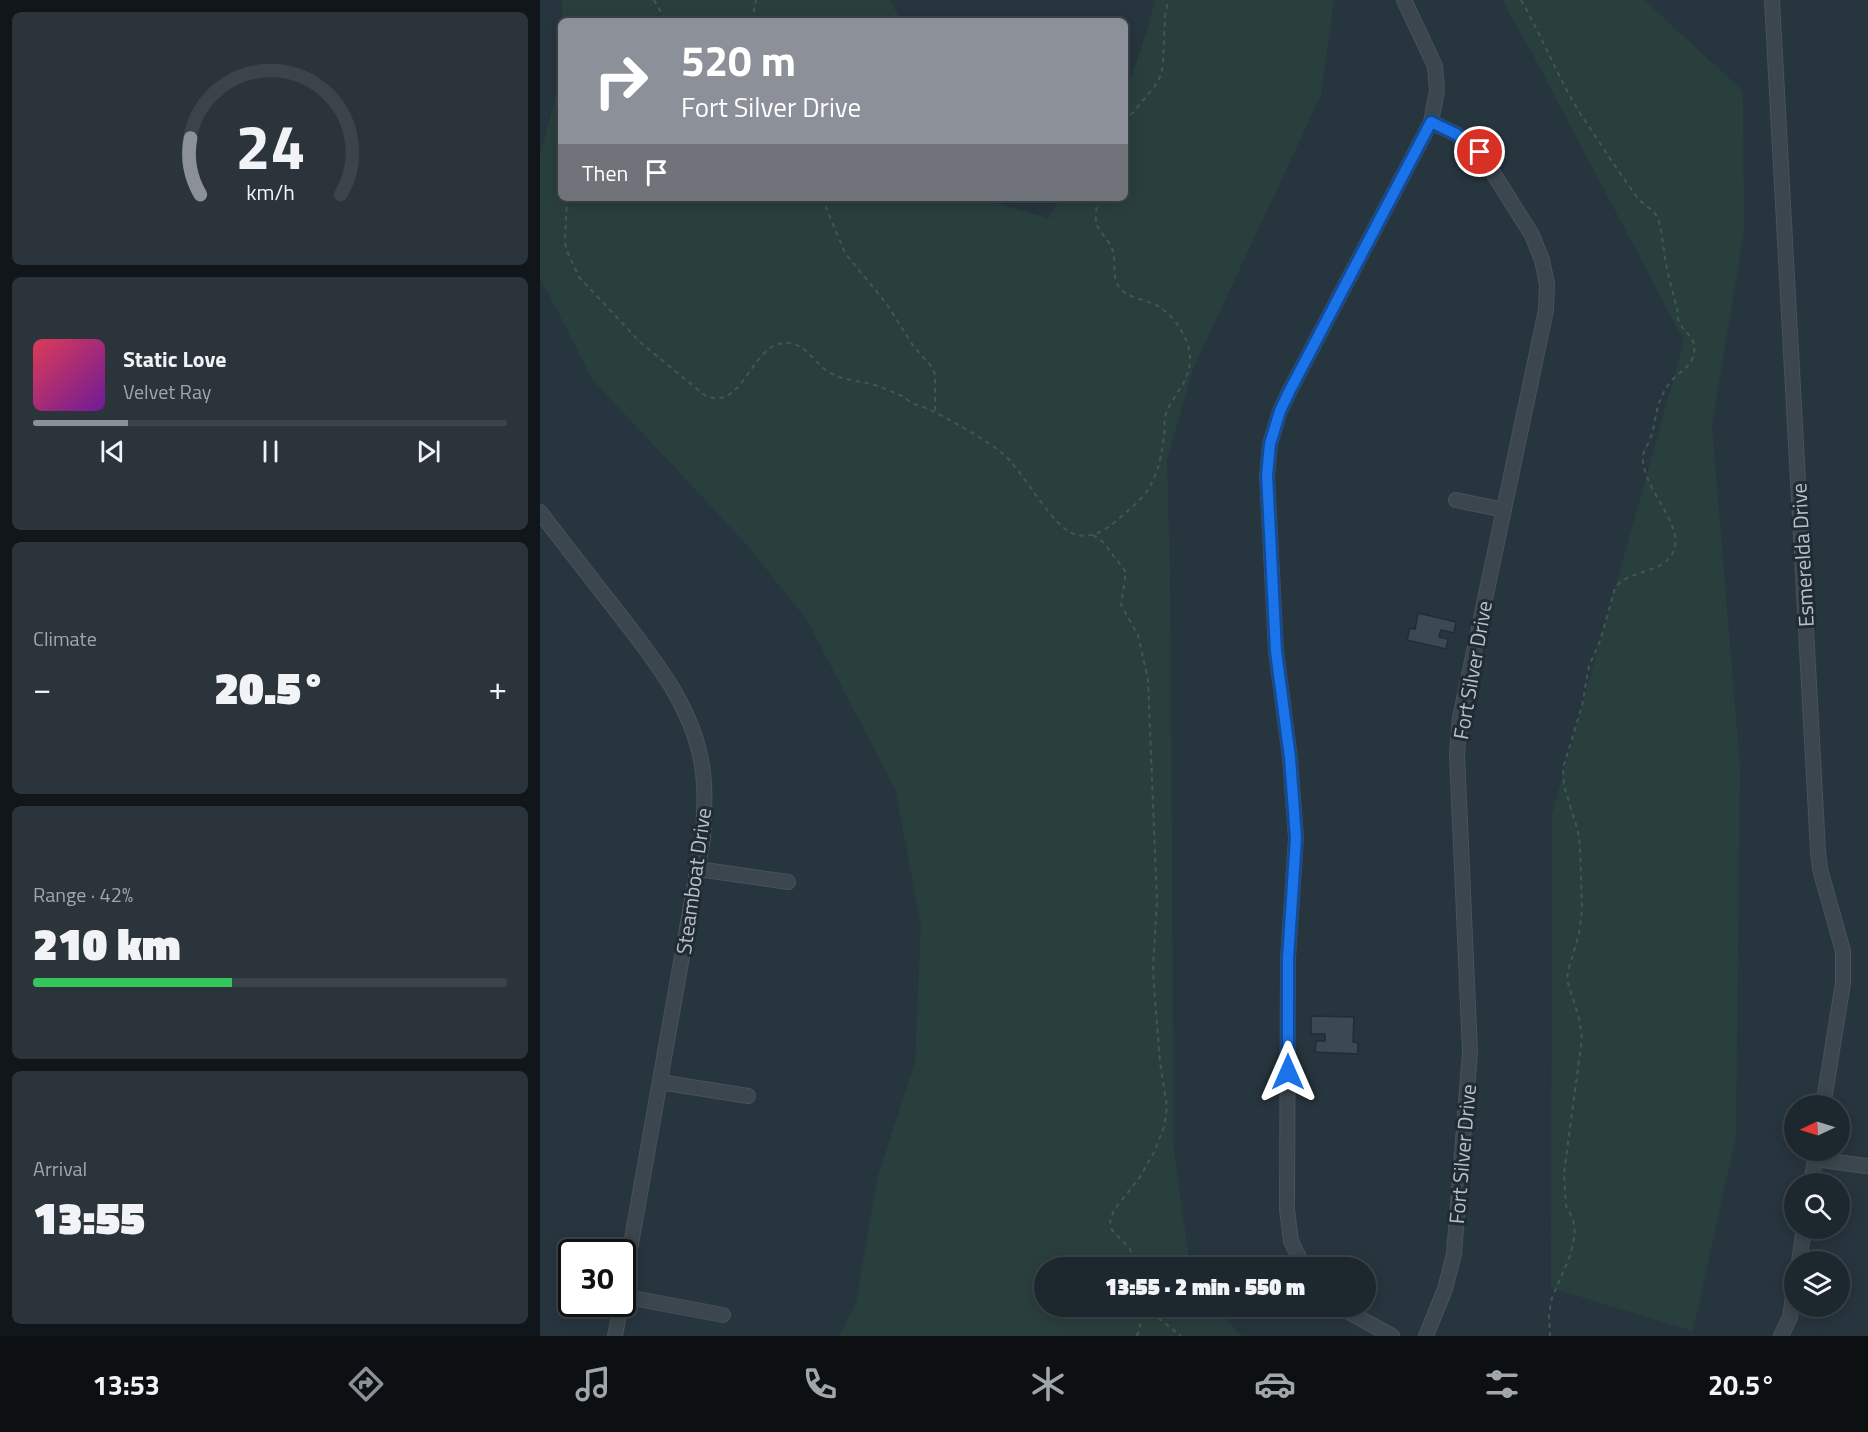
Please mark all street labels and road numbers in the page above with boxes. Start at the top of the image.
street label: Esmerelda Drive [1782,482,1822,628]
street label: Fort Silver Drive [1444,598,1500,742]
street label: Steamboat Drive [667,806,719,956]
street label: Fort Silver Drive [1440,1083,1484,1225]

